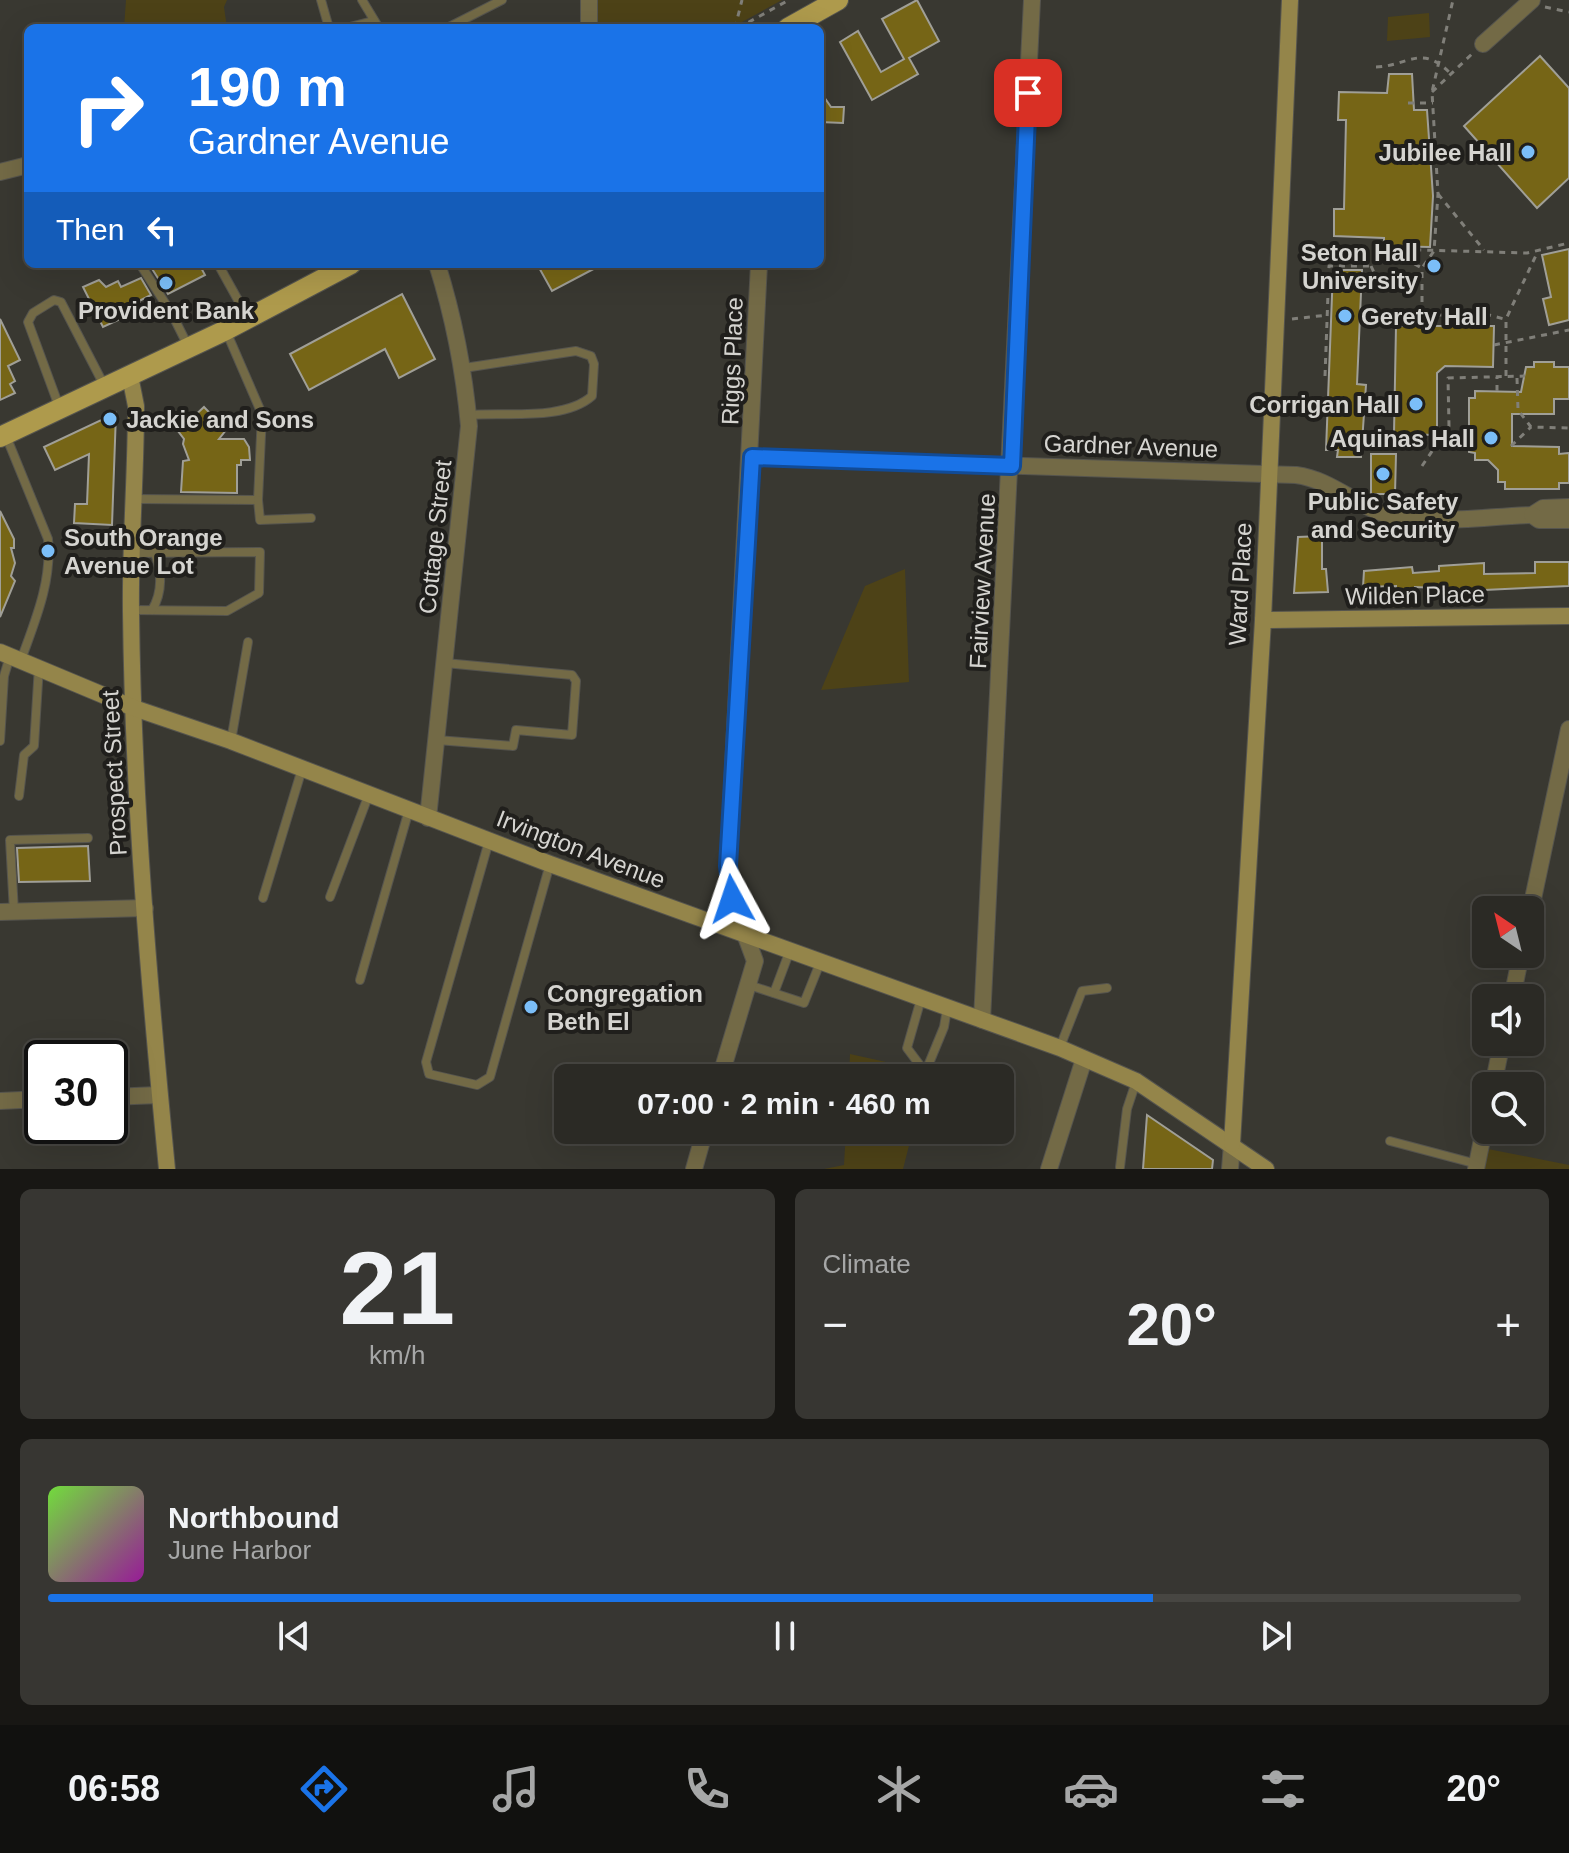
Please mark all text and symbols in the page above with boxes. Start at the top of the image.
text: 190 m [188,55,347,118]
icon: right [56,56,160,160]
pin [994,59,1062,127]
icon: arrive [1006,71,1050,115]
text: Gardner Avenue [188,121,450,162]
place label: Jubilee Hall [1379,139,1512,166]
marker: Jubilee Hall [1519,143,1537,161]
icon: left [140,208,184,252]
text: Then [56,213,124,246]
place label: Seton Hall University [1301,239,1419,294]
marker: Seton Hall University [1425,257,1443,275]
marker: Provident Bank [157,274,175,292]
place label: Provident Bank [78,297,255,324]
street label: Riggs Place [716,297,748,425]
place label: Gerety Hall [1361,303,1488,330]
marker: Gerety Hall [1336,307,1354,325]
place label: Corrigan Hall [1249,391,1400,418]
marker: Corrigan Hall [1407,395,1425,413]
place label: Jackie and Sons [126,406,314,433]
marker: Jackie and Sons [101,410,119,428]
place label: Aquinas Hall [1330,425,1475,452]
street label: Gardner Avenue [1043,429,1219,463]
marker: Aquinas Hall [1482,429,1500,447]
street label: Cottage Street [413,458,457,615]
marker: Public Safety and Security [1374,465,1392,483]
place label: Public Safety and Security [1308,488,1459,543]
street label: Fairview Avenue [964,493,1000,669]
street label: Ward Place [1223,522,1257,646]
place label: South Orange Avenue Lot [64,524,223,579]
marker: South Orange Avenue Lot [39,542,57,560]
street label: Wilden Place [1345,580,1485,610]
street label: Prospect Street [96,689,132,856]
street label: Irvington Avenue [493,804,669,894]
position arrow [690,857,774,941]
north arrow [1472,896,1544,968]
map controls [1472,896,1544,1144]
place label: Congregation Beth El [547,980,703,1035]
button: sound [1472,984,1544,1056]
marker: Congregation Beth El [522,998,540,1016]
speed limit sign: 30 [24,1040,128,1144]
button: search [1472,1072,1544,1144]
text: 07:00 · 2 min · 460 m [637,1087,931,1120]
text: 21 [339,1230,455,1346]
text: Climate [823,1249,911,1279]
text: 20° [1126,1291,1217,1358]
text: − [823,1300,848,1349]
text: + [1495,1300,1521,1349]
text: km/h [369,1340,425,1370]
text: Northbound [168,1501,340,1534]
text: June Harbor [168,1535,311,1565]
icon: previous [272,1614,316,1658]
icon: pause [763,1614,807,1658]
icon: next [1254,1614,1298,1658]
icon: directions [296,1761,352,1817]
icon: music [488,1761,544,1817]
icon: phone [679,1761,735,1817]
icon: climate [871,1761,927,1817]
icon: car [1063,1761,1119,1817]
icon: filters [1255,1761,1311,1817]
text: 06:58 [68,1768,160,1809]
text: 20° [1447,1768,1501,1809]

